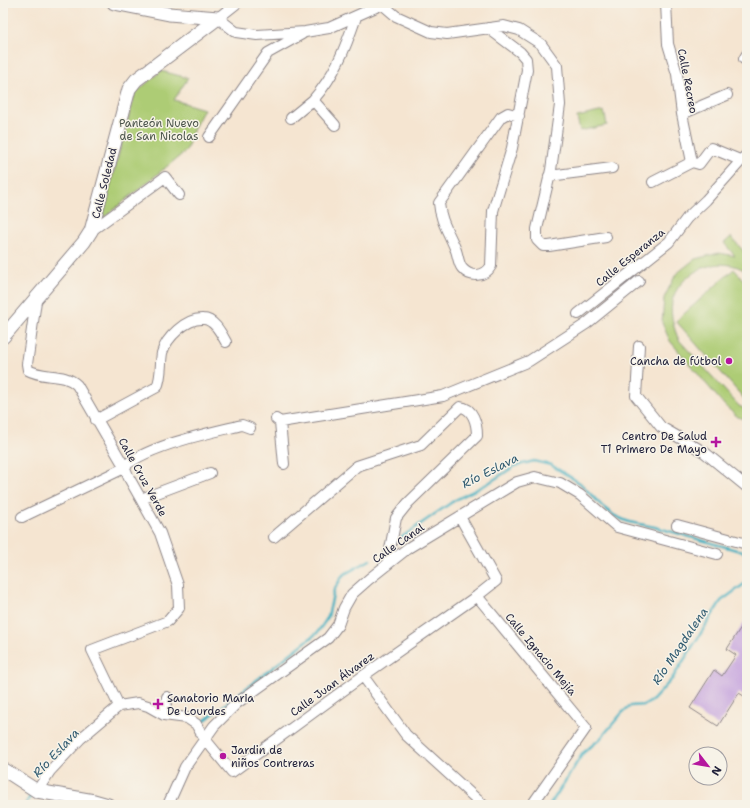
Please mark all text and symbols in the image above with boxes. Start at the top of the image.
street label: Calle Recreo [674,47,701,115]
park label: Panteón Nuevo de San Nicolas [119,116,199,144]
street label: Calle Soledad [88,146,121,220]
street label: Calle Esperanza [593,225,668,290]
place label: Cancha de fútbol [630,354,722,369]
marker: Cancha de fútbol [724,356,734,366]
place label: Centro De Salud T1 Primero De Mayo [601,429,707,457]
street label: Calle Cruz Verde [115,435,170,519]
marker: Centro De Salud T1 Primero De Mayo [710,436,722,448]
water label: Río Eslava [459,450,521,492]
street label: Calle Canal [369,520,428,567]
water label: Río Magdalena [648,604,712,688]
street label: Calle Ignacio Mejía [502,610,580,699]
street label: Calle Juan Álvarez [287,648,377,720]
place label: Sanatorio Maria De Lourdes [167,691,254,719]
marker: Sanatorio Maria De Lourdes [152,698,164,710]
water label: Río Eslava [29,725,83,781]
place label: Jardin de niños Contreras [231,743,315,771]
north arrow [688,746,728,786]
marker: Jardin de niños Contreras [218,751,228,761]
text: N [707,763,725,779]

